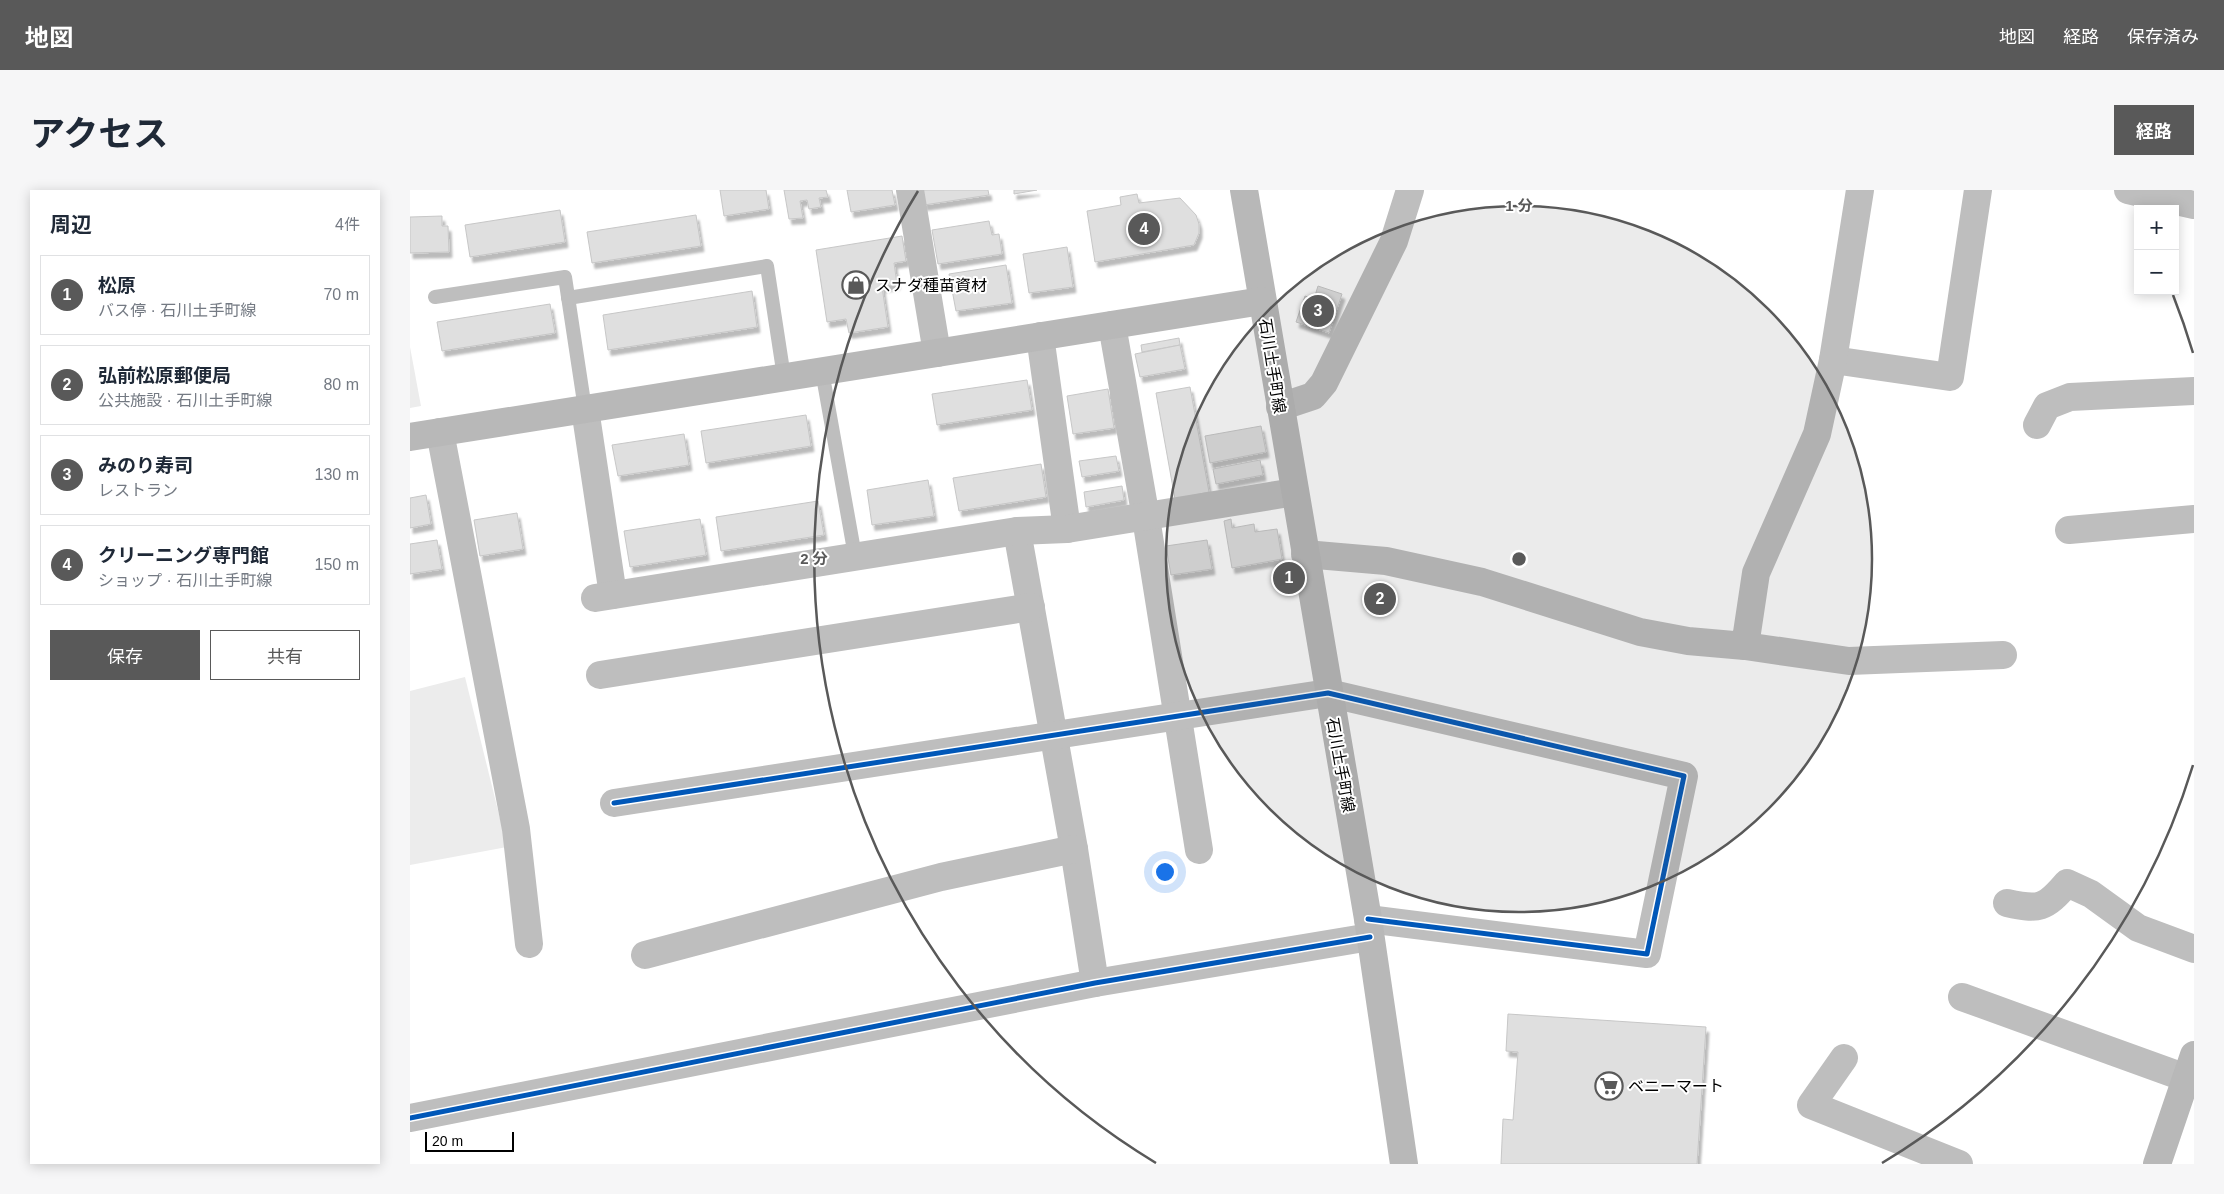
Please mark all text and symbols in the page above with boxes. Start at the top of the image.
text: 地図 [25,24,73,51]
text: 地図 [1999,27,2035,47]
text: 経路 [2063,27,2099,47]
text: 保存済み [2127,27,2199,47]
button: 経路 [2114,105,2194,155]
text: アクセス [30,114,168,153]
text: 1 分 [1505,197,1533,214]
map controls [2134,205,2179,295]
button: + [2134,205,2179,250]
pin: 4 [1128,210,1160,248]
text: 周辺 [50,213,92,236]
text: 4件 [335,216,360,233]
button: − [2134,250,2179,295]
shop icon: スナダ種苗資材 [841,270,871,300]
text: 松原 [98,275,136,296]
place label: スナダ種苗資材 [875,277,987,294]
text: 1 [63,286,71,303]
text: 70 m [323,286,359,303]
pin: 3 [1302,292,1334,330]
text: バス停 · 石川土手町線 [98,302,256,319]
street label: 石川土手町線 [1257,317,1288,415]
text: 弘前松原郵便局 [98,365,231,386]
text: 2 [63,376,71,393]
text: 80 m [323,376,359,393]
text: 公共施設 · 石川土手町線 [98,392,272,409]
text: みのり寿司 [98,455,193,476]
text: 3 [63,466,71,483]
text: 130 m [315,466,359,483]
text: レストラン [98,482,178,499]
text: クリーニング専門館 [98,545,269,566]
text: 2 分 [800,550,828,567]
centre of rings [1510,550,1528,568]
text: 4 [63,556,71,573]
text: 150 m [315,556,359,573]
pin: 1 [1273,559,1305,597]
text: ショップ · 石川土手町線 [98,572,272,589]
pin: 2 [1364,580,1396,618]
button: 保存 [50,630,200,680]
button: 共有 [210,630,360,680]
street label: 石川土手町線 [1324,716,1357,814]
your location [1152,859,1178,885]
supermarket icon: ベニーマート [1594,1071,1624,1101]
place label: ベニーマート [1628,1078,1724,1095]
scale bar [425,1129,514,1152]
text: 20 m [432,1133,463,1149]

